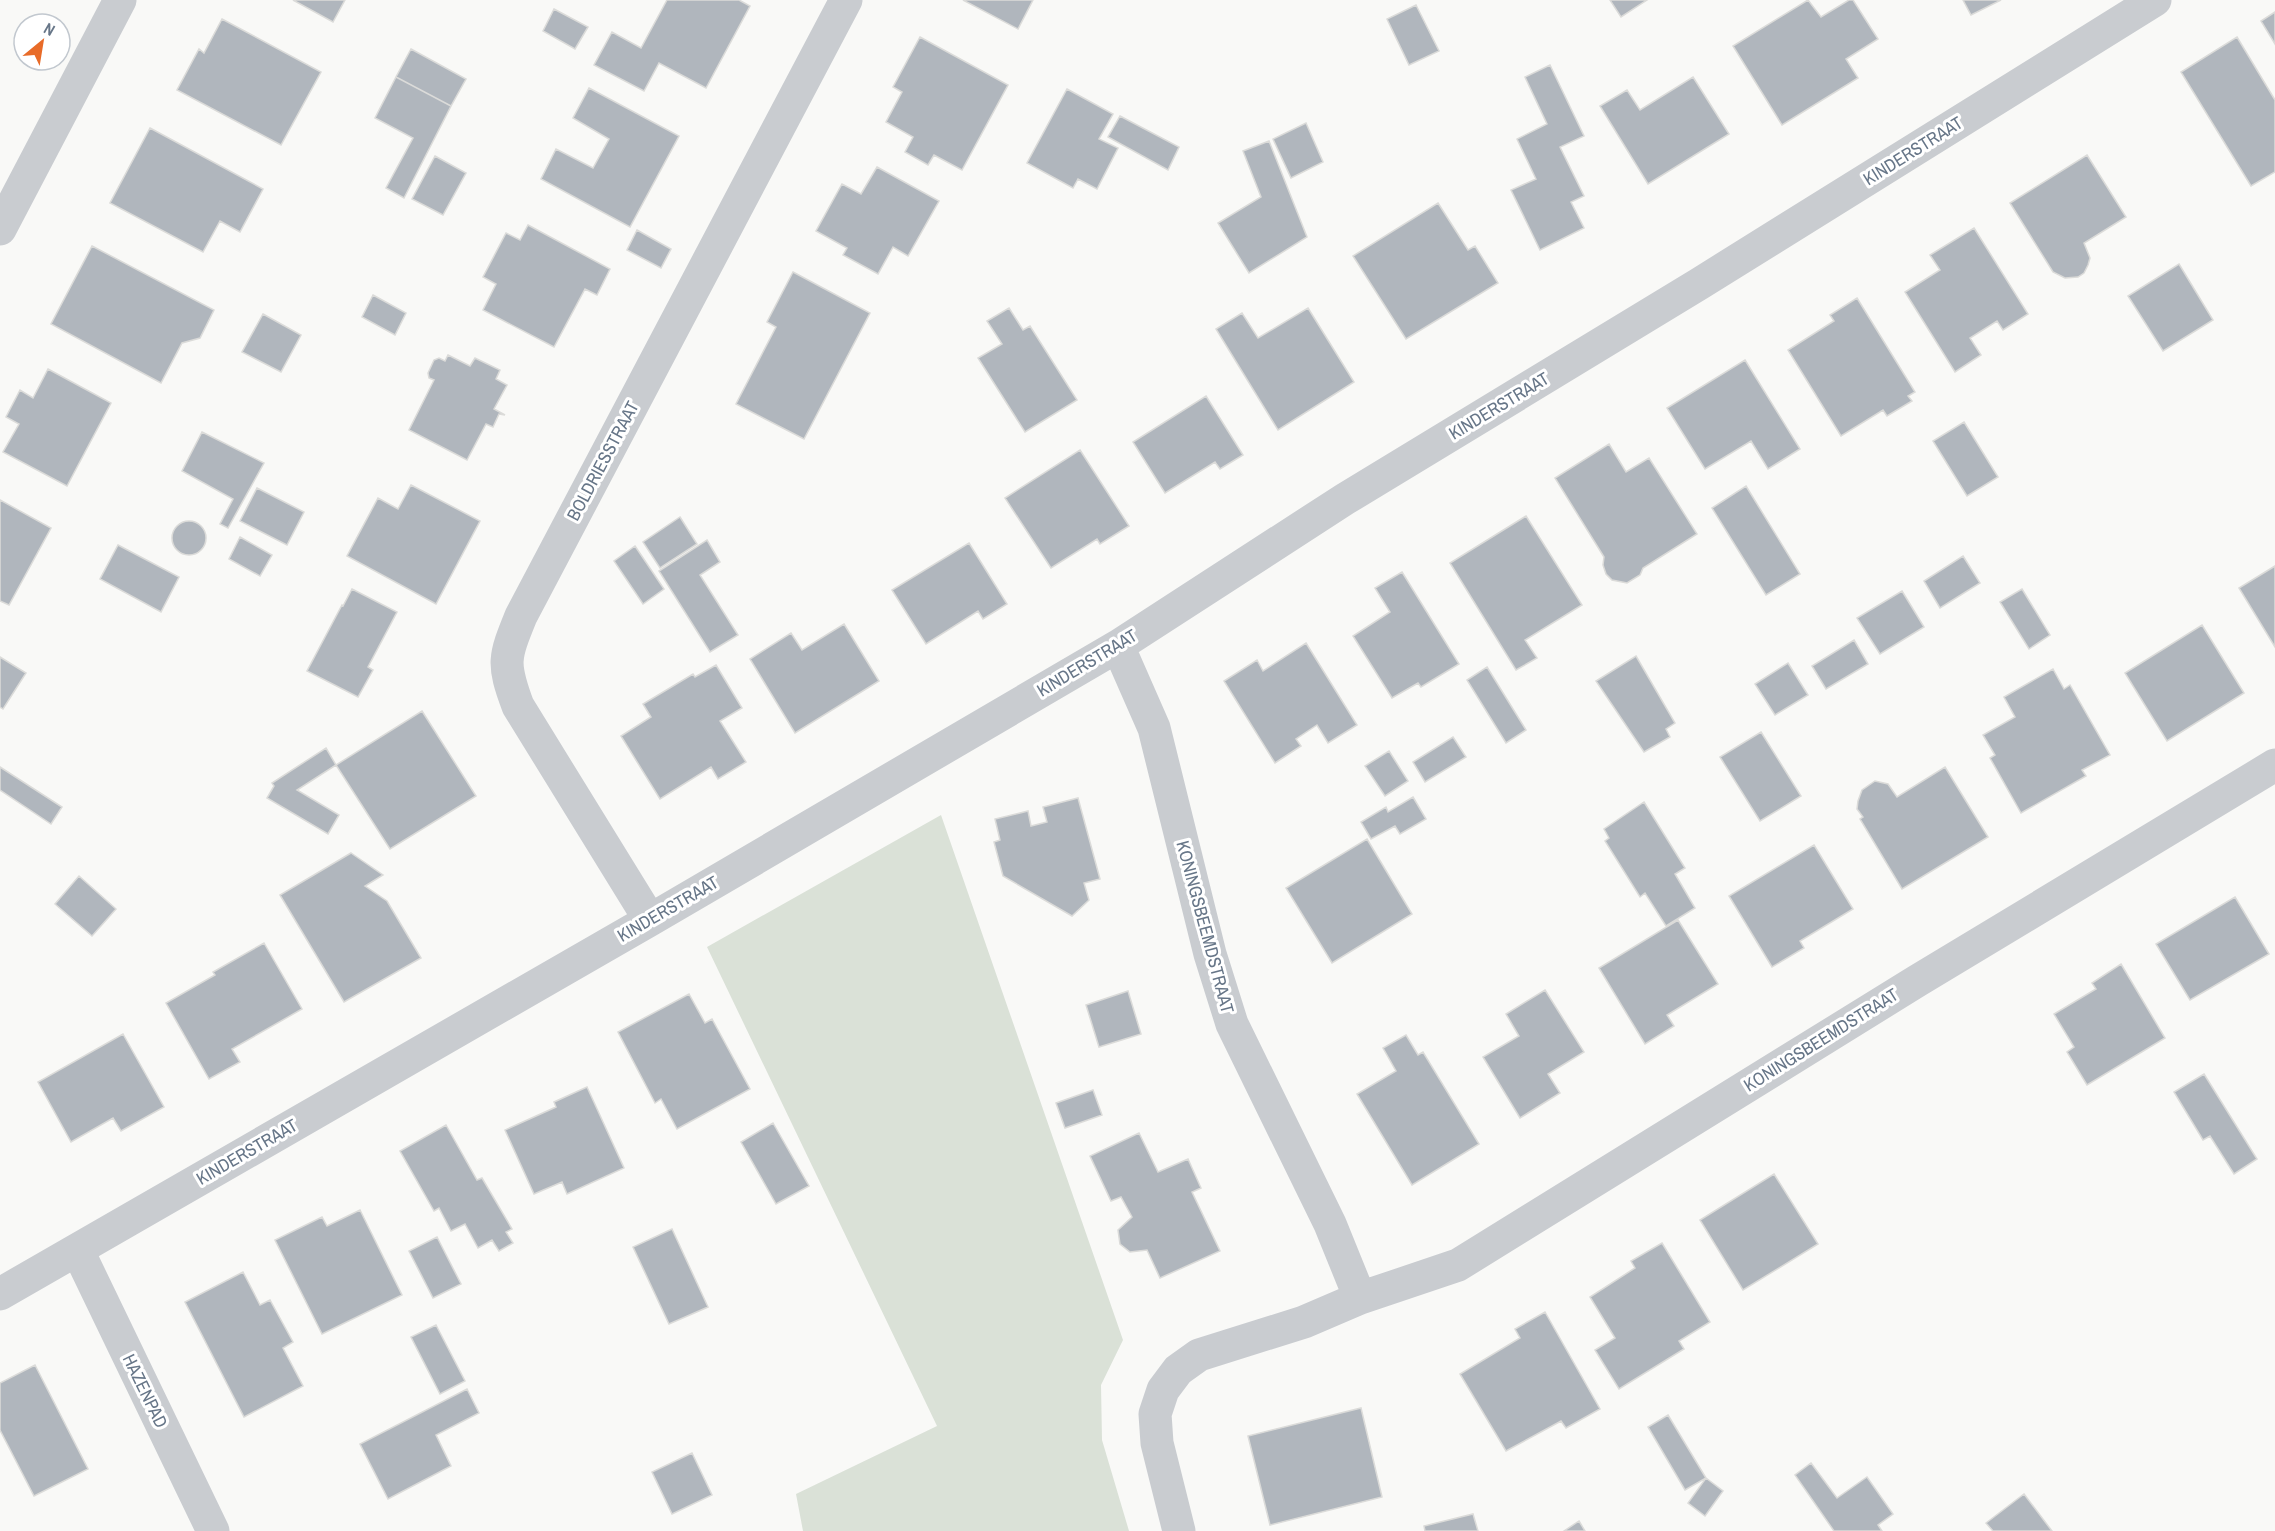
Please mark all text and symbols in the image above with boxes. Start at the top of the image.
north arrow [12,12,72,72]
text: N [40,17,59,41]
street label: KINDERSTRAAT [1858,110,1967,191]
street label: KINDERSTRAAT [1444,366,1554,445]
street label: BOLDRIESSTRAAT [561,397,645,525]
street label: KINDERSTRAAT [1032,623,1142,702]
street label: KONINGSBEEMDSTRAAT [1170,838,1241,1016]
street label: KINDERSTRAAT [613,870,723,948]
street label: KONINGSBEEMDSTRAAT [1739,982,1903,1097]
street label: KINDERSTRAAT [192,1113,302,1191]
street label: HAZENPAD [117,1350,174,1432]

